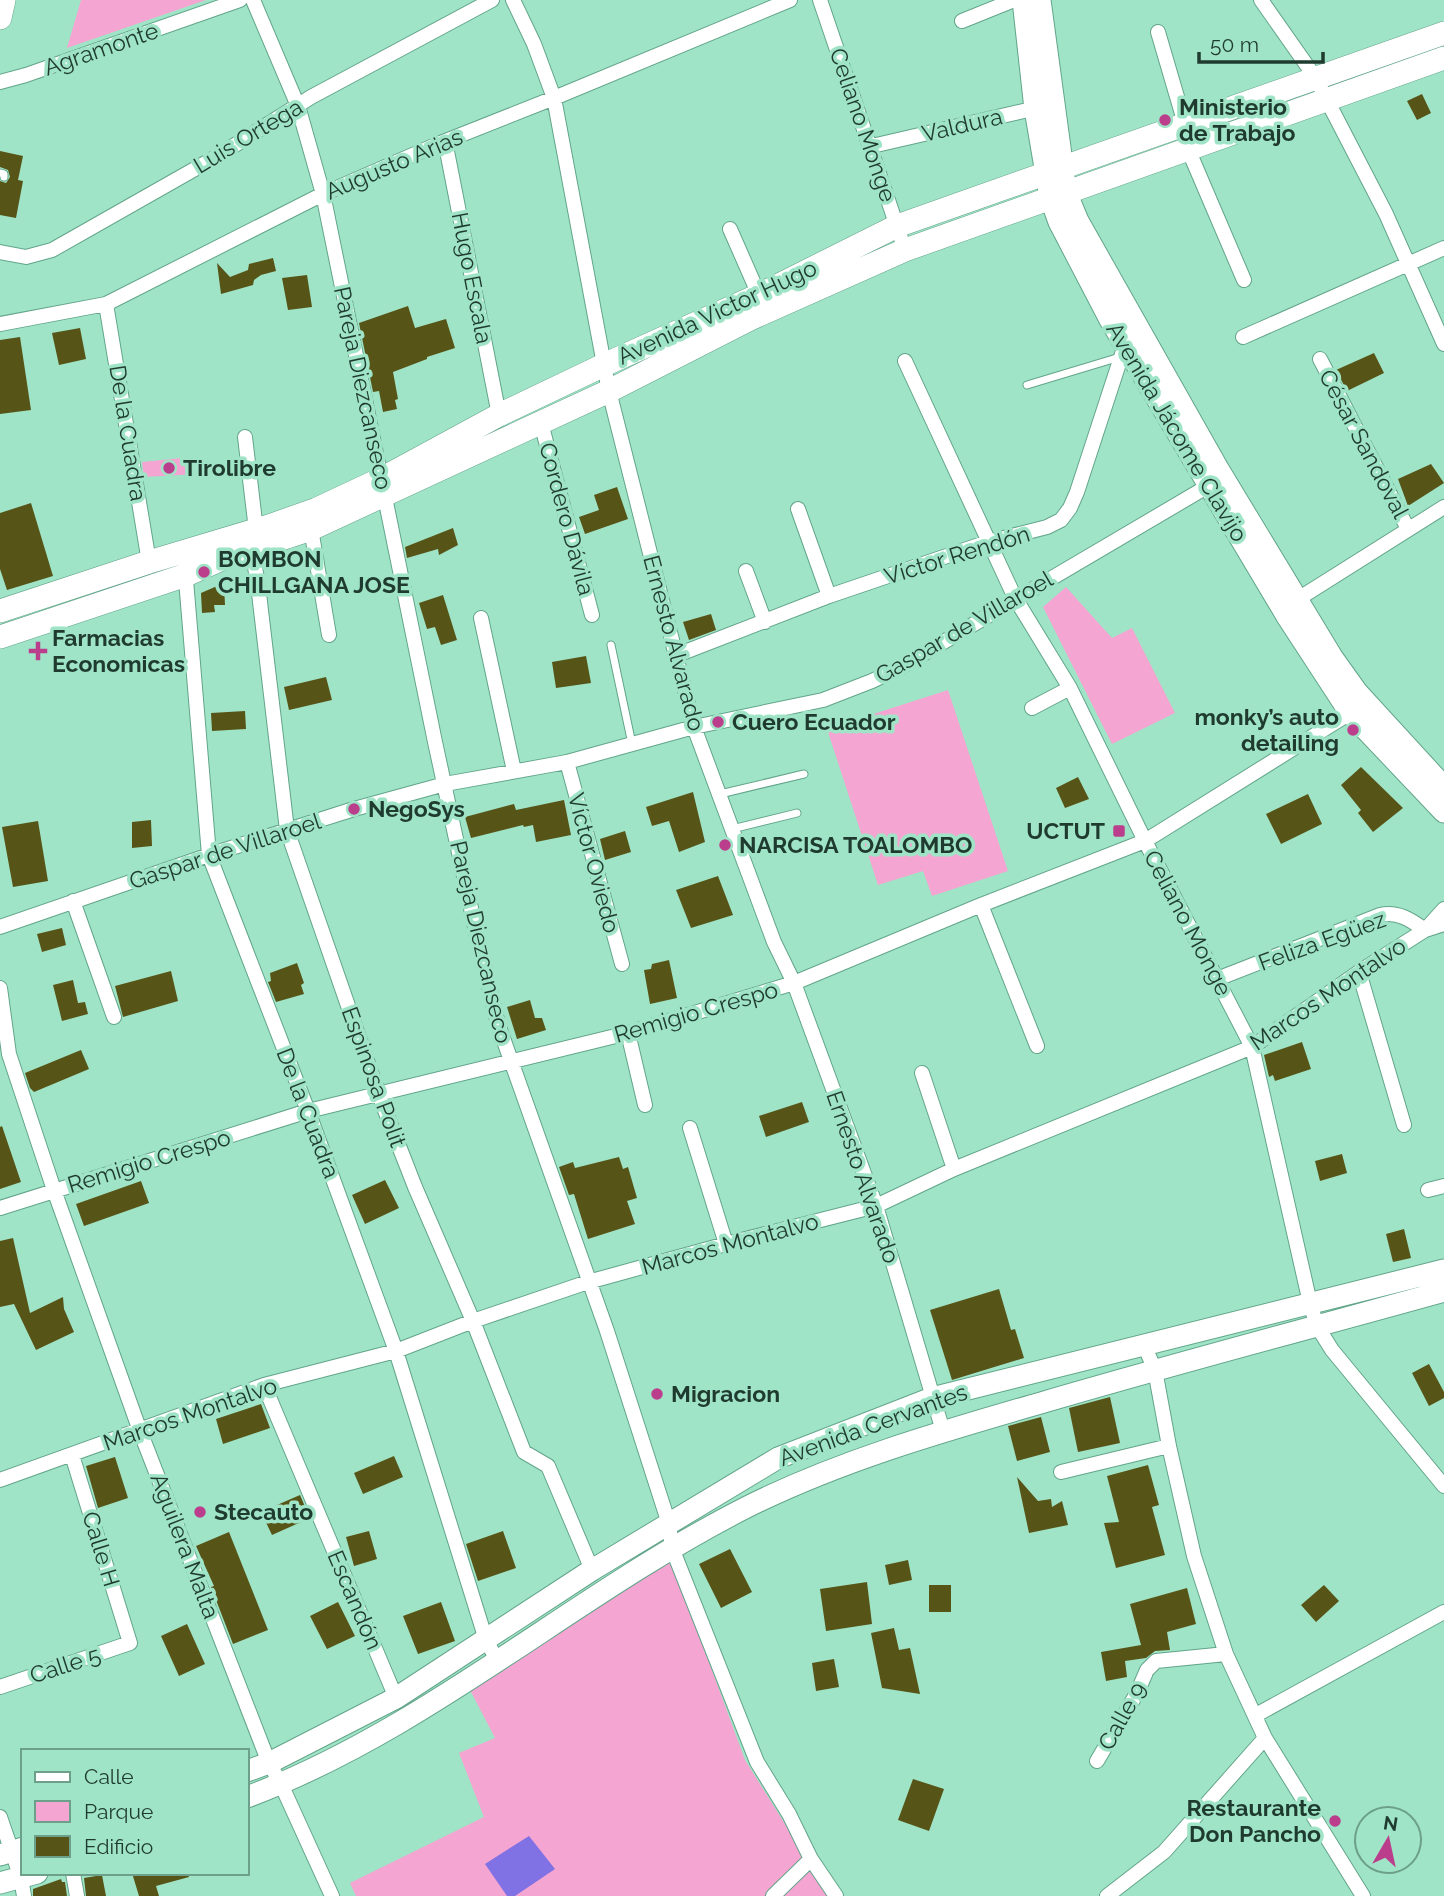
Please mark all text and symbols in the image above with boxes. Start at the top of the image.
street label: Agramonte [40,16,162,81]
scale bar [1199,21,1323,65]
text: 50 m [1210,32,1259,57]
street label: Celiano Monge [825,44,902,205]
street label: Luis Ortega [188,93,307,179]
place label: Ministerio de Trabajo [1179,93,1295,146]
street label: Valdura [919,102,1005,147]
marker: Ministerio de Trabajo [1157,112,1173,128]
street label: Augusto Arias [321,122,467,205]
street label: Hugo Escala [447,210,498,346]
street label: Avenida Victor Hugo [613,253,821,370]
street label: Pareja Diezcanseco [329,284,398,492]
street label: Avenida Jácome Clavijo [1101,317,1254,546]
street label: De la Cuadra [104,363,153,503]
street label: César Sandoval [1314,365,1415,523]
street label: Cordero Dávila [534,440,601,598]
place label: Tirolibre [183,454,276,481]
marker: Tirolibre [161,460,177,476]
street label: Víctor Rendón [881,520,1033,589]
place label: BOMBON CHILLGANA JOSE [218,545,410,598]
street label: Ernesto Alvarado [638,552,711,734]
marker: BOMBON CHILLGANA JOSE [196,564,212,580]
street label: Gaspar de Villaroel [870,565,1058,688]
place label: Farmacias Economicas [52,624,185,677]
marker: Farmacias Economicas [30,643,46,659]
place label: monky’s auto detailing [1194,703,1339,756]
place label: Cuero Ecuador [732,708,896,735]
marker: Cuero Ecuador [710,714,726,730]
marker: monky’s auto detailing [1345,722,1361,738]
street label: Víctor Oviedo [563,790,626,936]
place label: NegoSys [368,795,465,822]
marker: NegoSys [346,801,362,817]
street label: Gaspar de Villaroel [126,807,325,894]
place label: UCTUT [1026,817,1105,844]
marker: UCTUT [1111,823,1127,839]
place label: NARCISA TOALOMBO [739,831,972,858]
marker: NARCISA TOALOMBO [717,837,733,853]
street label: Pareja Diezcanseco [445,838,518,1046]
street label: Celiano Monge [1139,845,1238,1000]
street label: Feliza Egüez [1254,905,1389,976]
street label: Marcos Montalvo [1245,931,1411,1056]
street label: Remigio Crespo [611,975,781,1048]
street label: Espinosa Polit [337,1003,412,1151]
street label: De la Cuadra [271,1044,346,1182]
street label: Ernesto Alvarado [821,1087,906,1267]
street label: Remigio Crespo [64,1123,234,1198]
street label: Marcos Montalvo [638,1207,821,1280]
street label: Marcos Montalvo [99,1371,280,1456]
street label: Avenida Cervantes [775,1378,971,1471]
place label: Migracion [671,1380,780,1407]
marker: Migracion [649,1386,665,1402]
street label: Aguilera Malta [145,1469,226,1622]
place label: Stecauto [214,1498,313,1525]
marker: Stecauto [192,1504,208,1520]
street label: Calle H [77,1508,126,1590]
street label: Escandón [323,1546,388,1653]
street label: Calle 5 [26,1640,104,1689]
street label: Calle 9 [1092,1677,1151,1755]
legend [21,1749,248,1875]
text: Calle [84,1764,134,1789]
place label: Restaurante Don Pancho [1186,1794,1321,1847]
text: Parque [84,1799,153,1824]
north arrow [1353,1805,1423,1875]
text: N [1382,1811,1400,1835]
marker: Restaurante Don Pancho [1327,1813,1343,1829]
text: Edificio [84,1834,153,1859]

